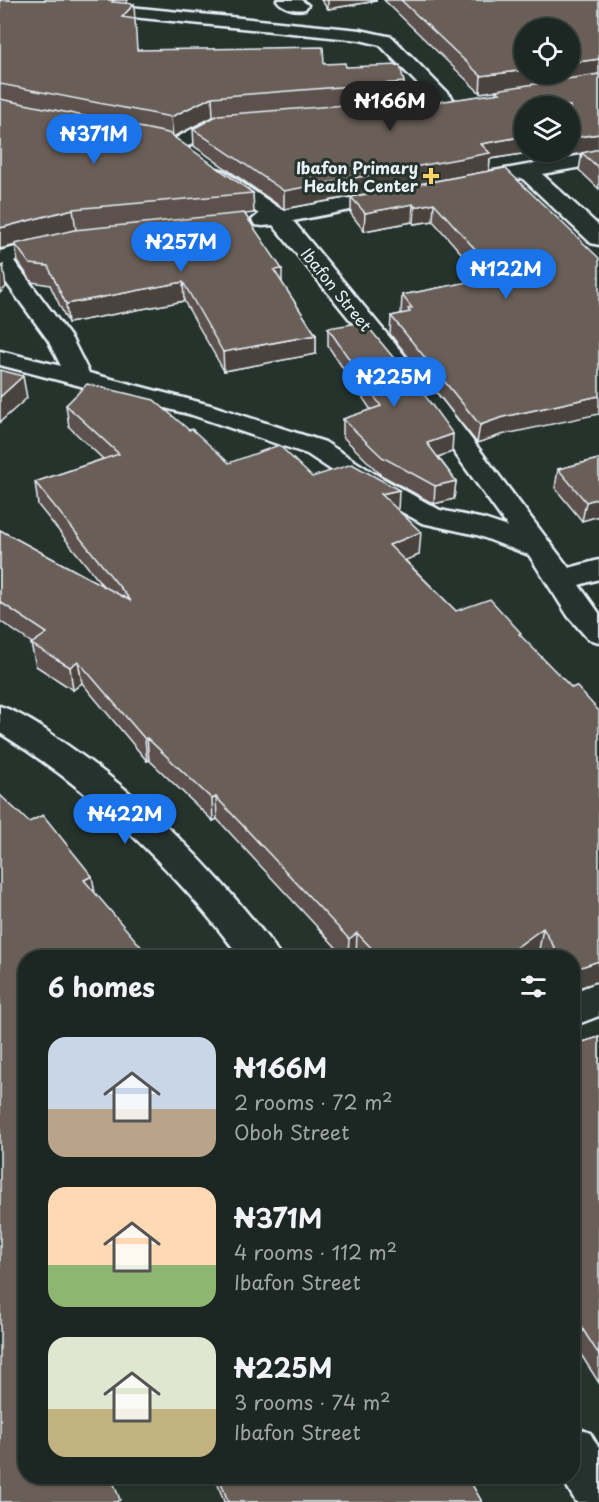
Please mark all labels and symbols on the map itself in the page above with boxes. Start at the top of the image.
pin: ₦166M [348,81,432,132]
pin: ₦371M [52,114,136,165]
place label: Ibafon Primary Health Center [296,155,419,197]
marker: Ibafon Primary Health Center [422,167,440,185]
pin: ₦257M [139,222,223,273]
street label: Ibafon Street [296,242,379,336]
pin: ₦122M [464,249,548,300]
pin: ₦225M [352,357,436,408]
pin: ₦422M [83,794,167,845]

